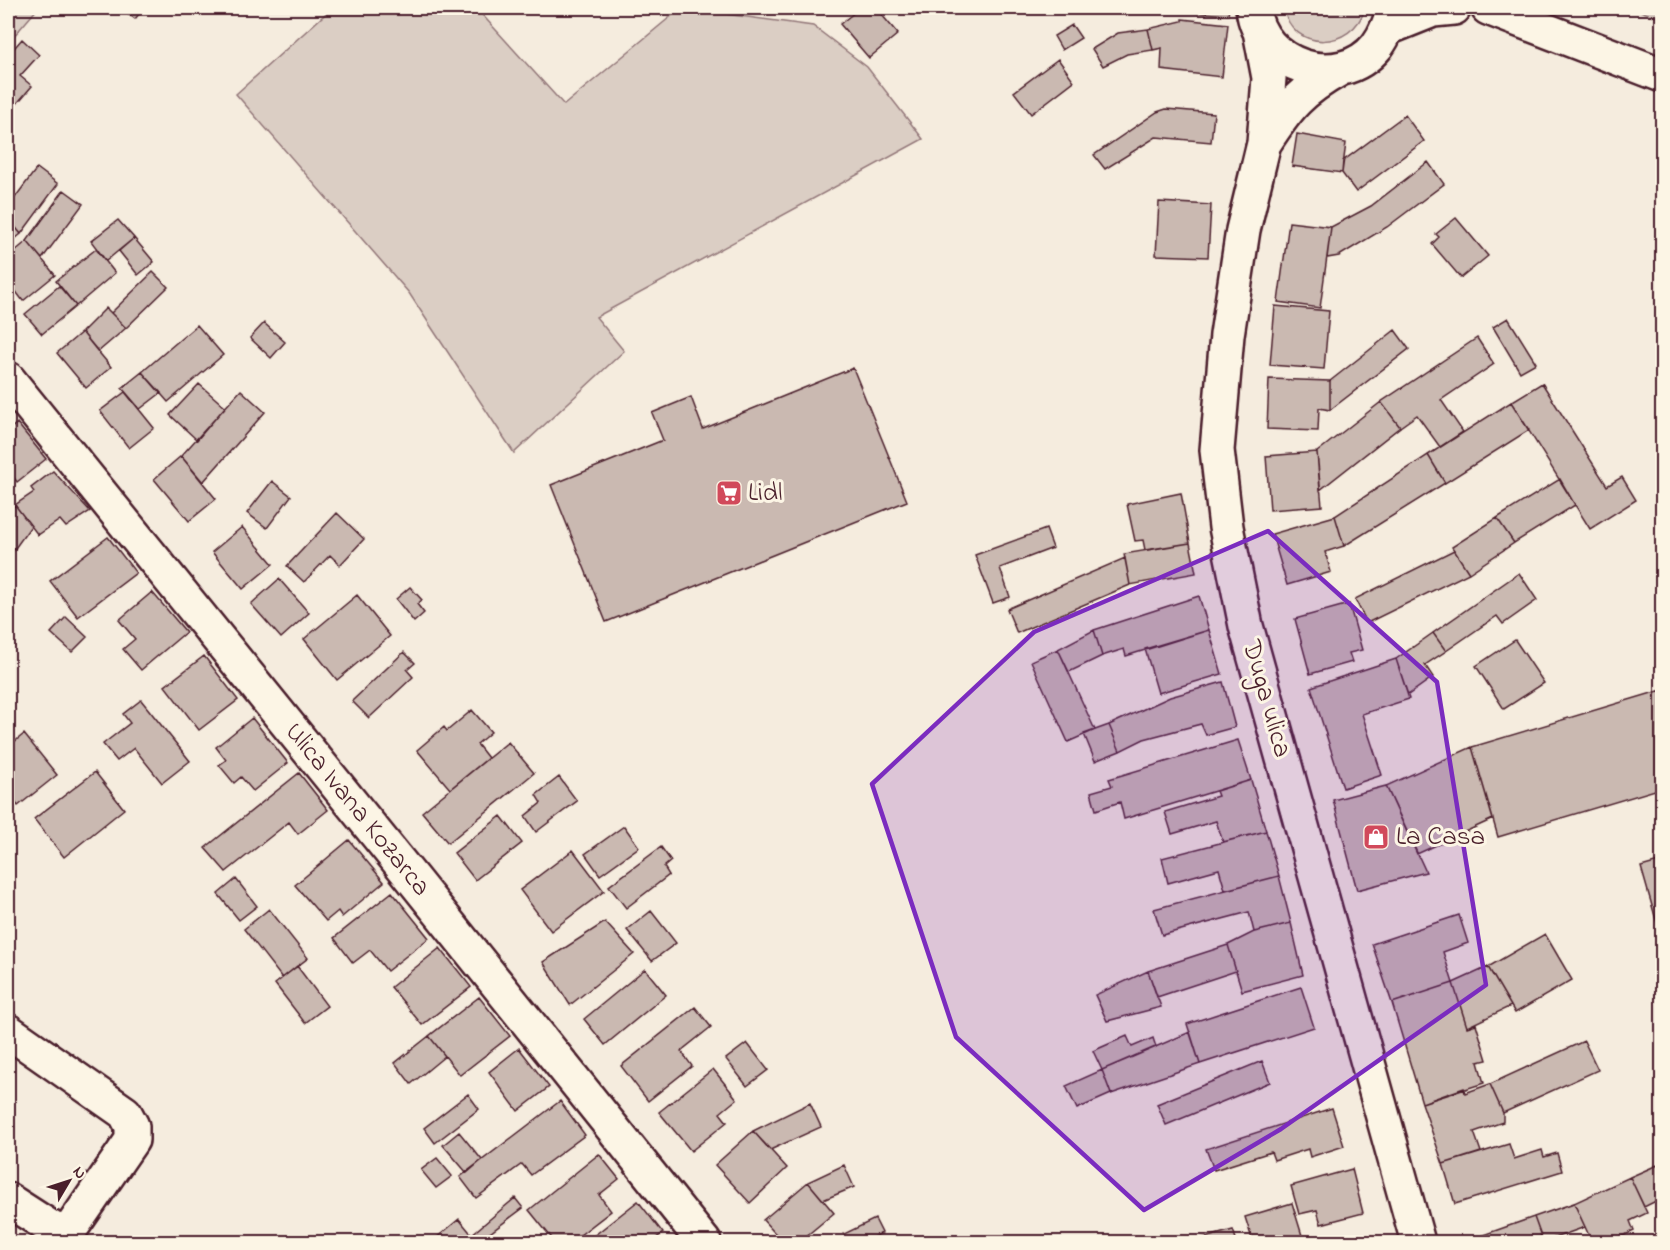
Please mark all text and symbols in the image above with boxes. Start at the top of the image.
place label: Lidl [748,474,783,513]
supermarket icon: Lidl [714,478,744,508]
street label: Duga ulica [1230,635,1301,762]
street label: Ulica Ivana Kozarca [275,715,439,905]
place label: La Casa [1396,818,1485,857]
shop icon: La Casa [1361,822,1391,852]
north arrow [39,1151,99,1211]
text: N [66,1161,92,1185]

